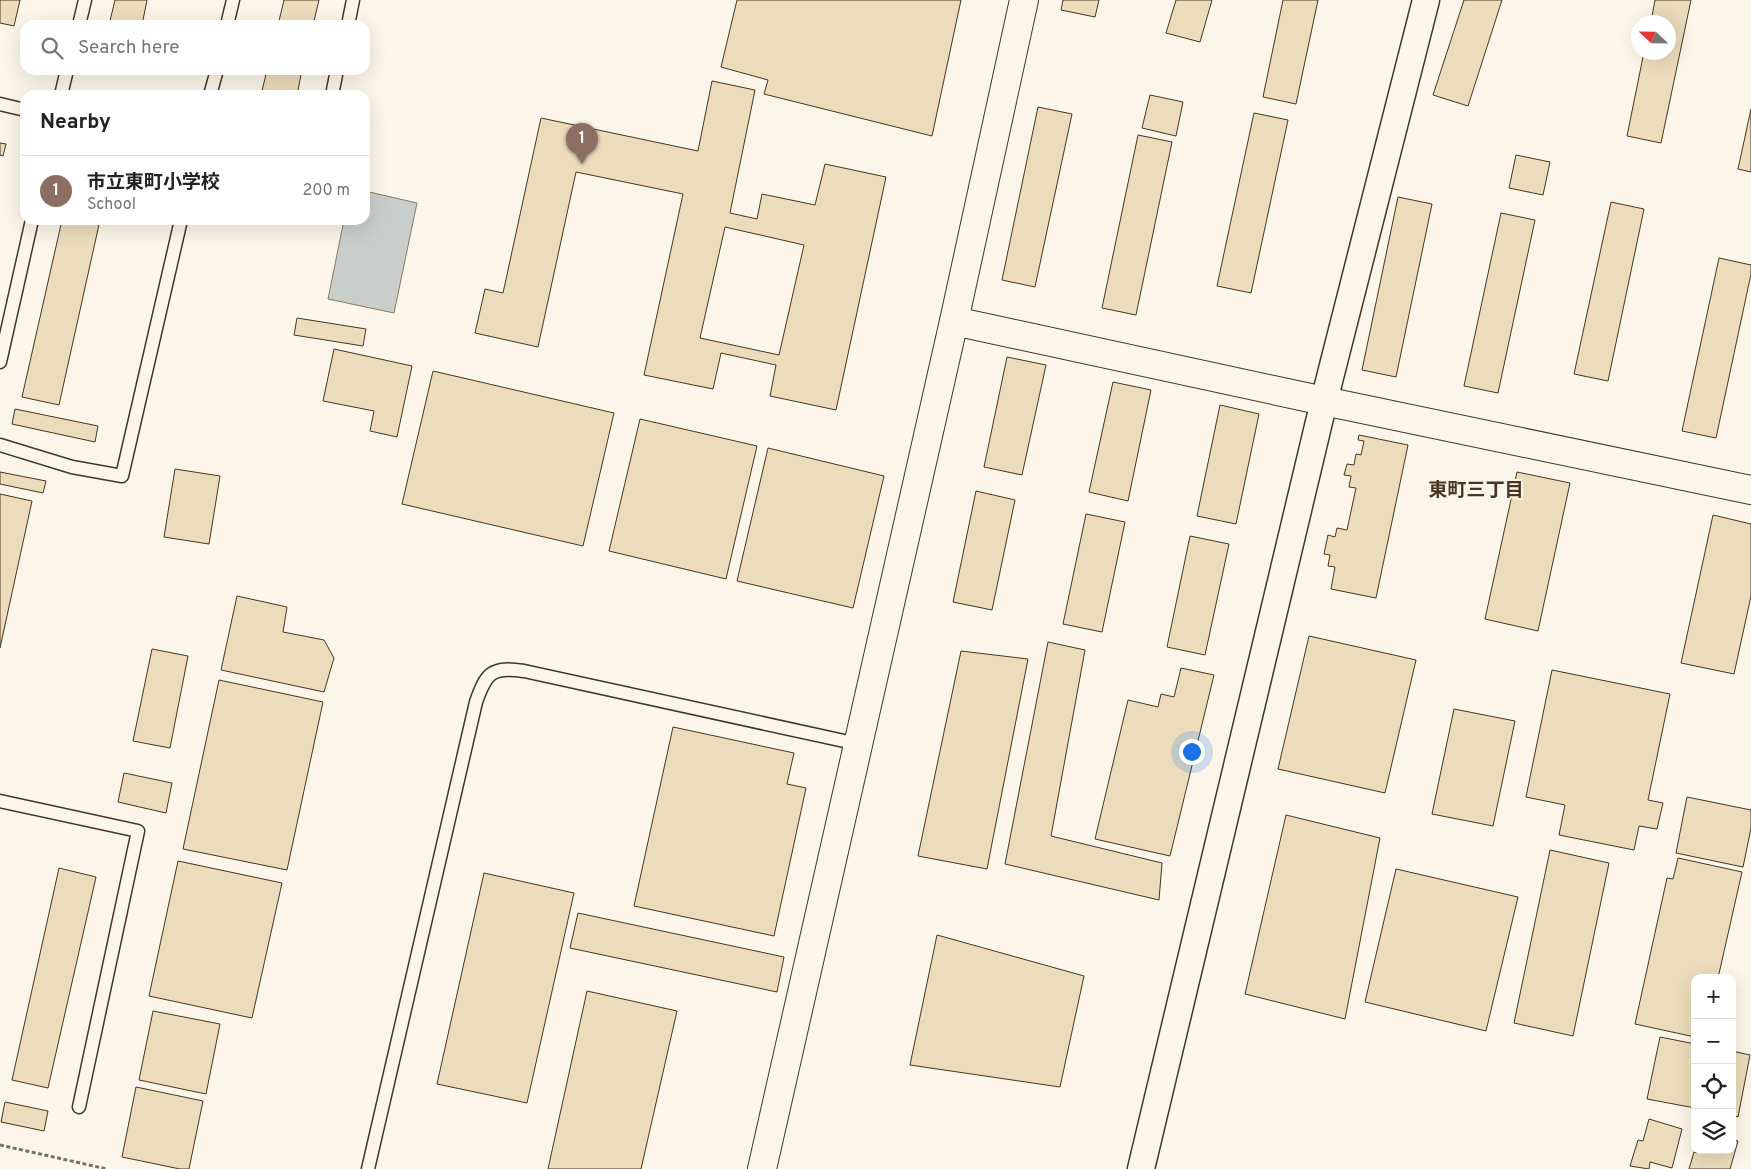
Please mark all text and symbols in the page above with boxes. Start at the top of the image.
north arrow [1631,15,1676,60]
search box [20,20,370,75]
icon: search [38,34,66,62]
text: Search here [78,36,180,60]
text: Nearby [40,109,111,136]
pin: 1 [566,123,598,164]
text: 市立東町小学校 [87,171,220,195]
text: 1 [53,181,59,201]
text: 200 m [302,181,350,201]
text: School [87,195,136,215]
district label: 東町三丁目 [1428,479,1524,503]
your location [1179,739,1205,765]
map controls [1691,974,1736,1154]
button: + [1691,974,1736,1019]
button: − [1691,1019,1736,1064]
button: locate [1691,1064,1736,1109]
button: layers [1691,1109,1736,1154]

